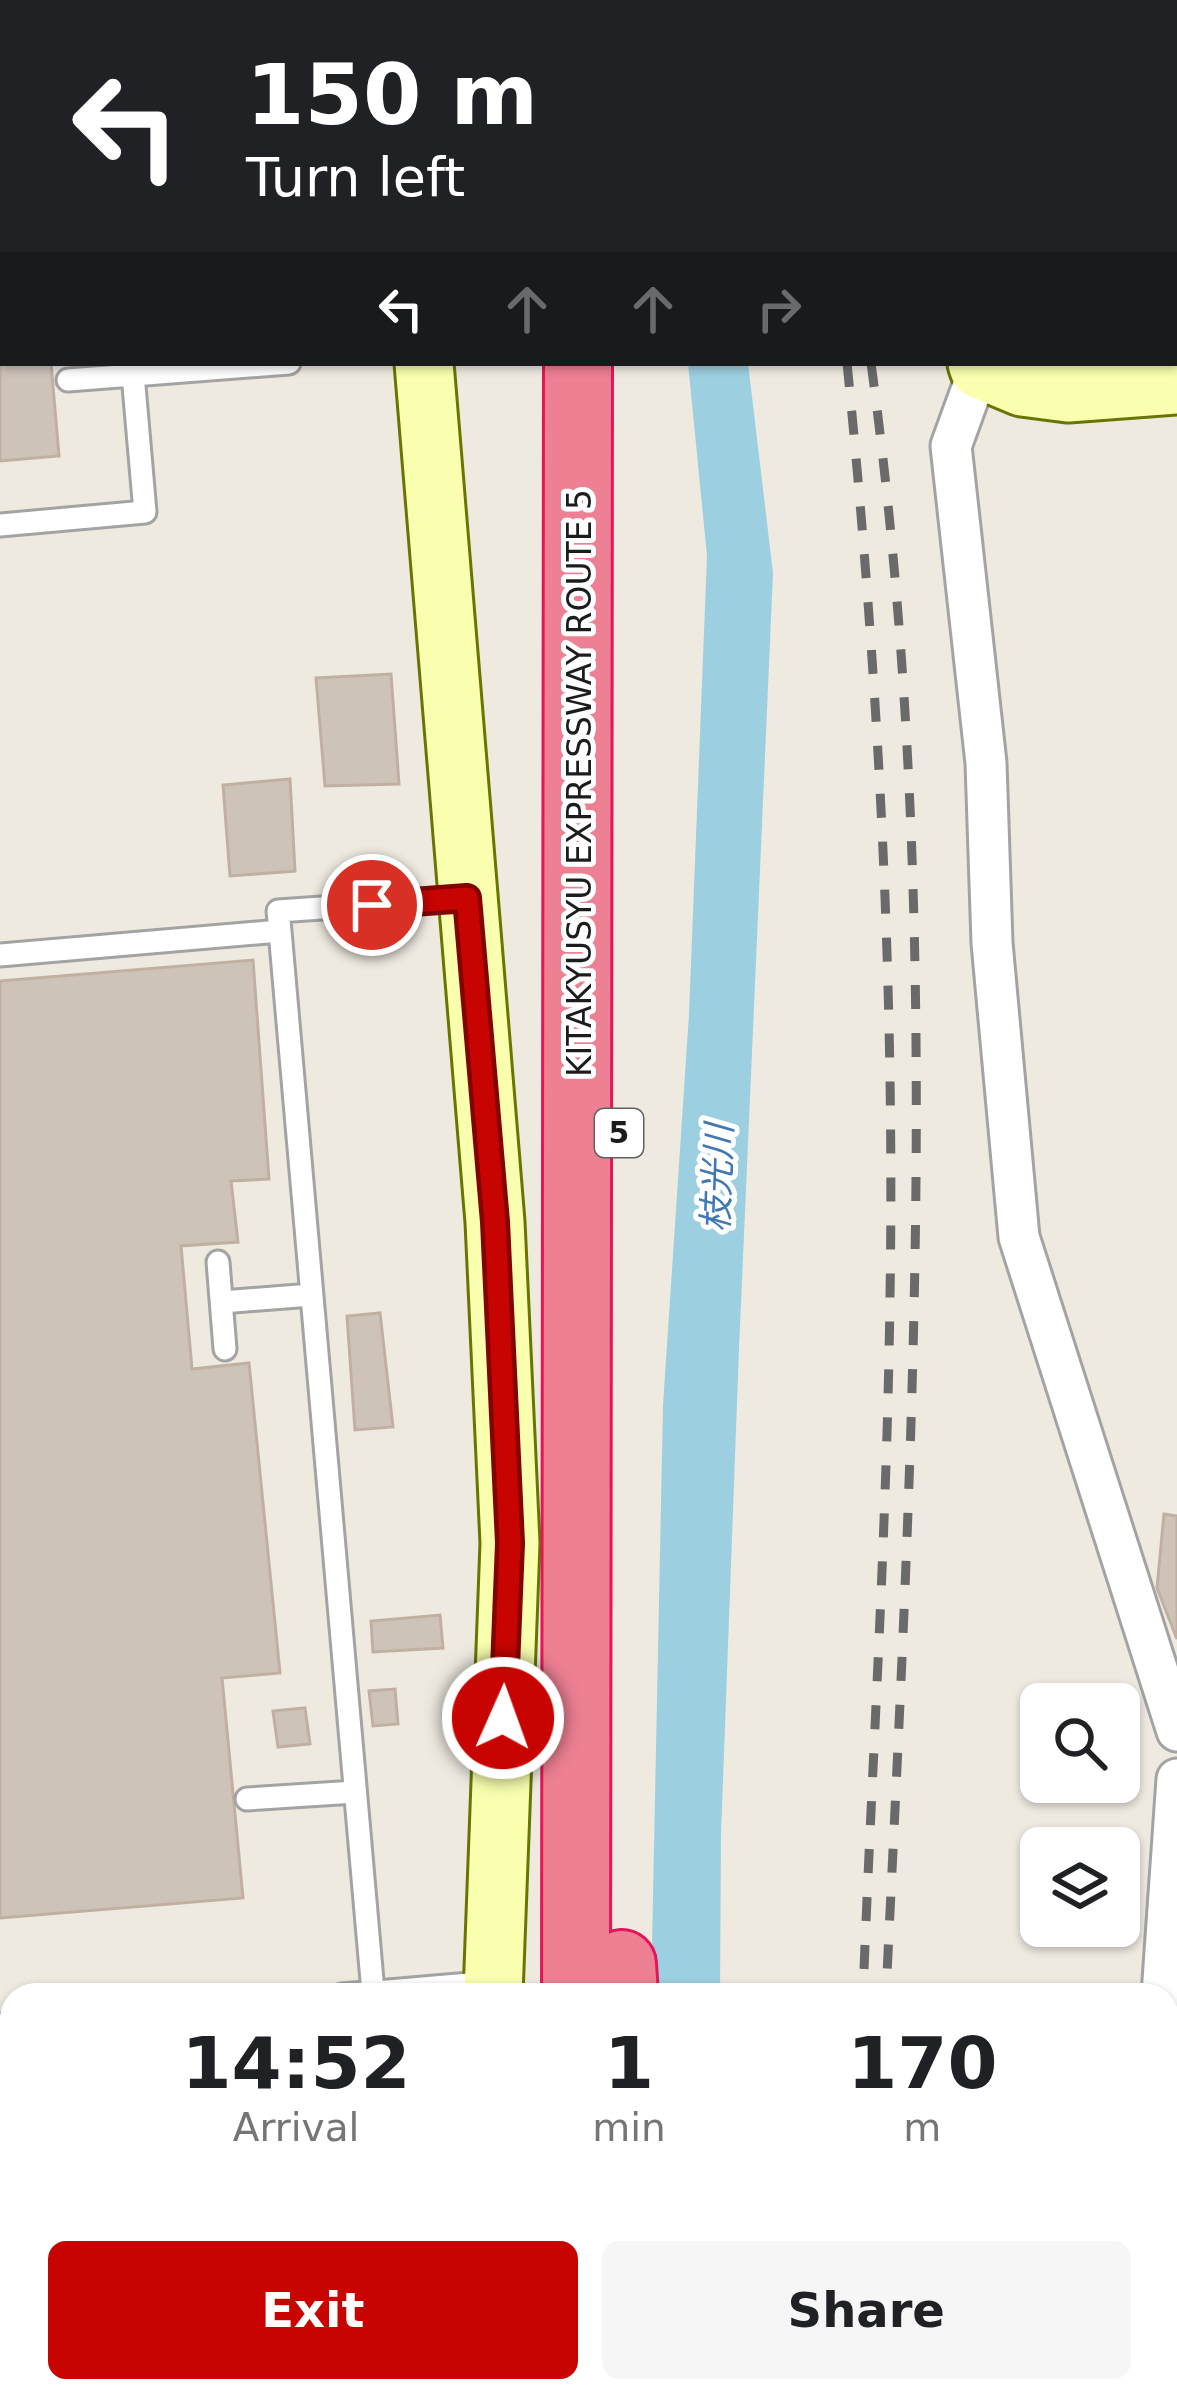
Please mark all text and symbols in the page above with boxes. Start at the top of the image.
text: 150 m [246,46,538,144]
icon: left [48,48,204,204]
text: Turn left [246,146,465,209]
icon: left [368,276,434,342]
icon: ahead [494,276,560,342]
icon: ahead [620,276,686,342]
icon: right [746,276,812,342]
street label: KITAKYUSYU EXPRESSWAY ROUTE 5 [560,489,599,1077]
pin [321,854,423,956]
icon: arrive [339,872,405,938]
road number: 5 [595,1109,643,1157]
water label: 枝光川 [695,1119,740,1233]
position arrow [440,1655,566,1781]
map controls [1020,1683,1140,1947]
button: search [1020,1683,1140,1803]
button: layers [1020,1827,1140,1947]
text: 14:52 [181,2021,411,2105]
text: 1 [604,2021,654,2105]
text: 170 [847,2021,997,2105]
text: Arrival [233,2105,359,2150]
text: min [592,2105,666,2150]
text: m [903,2105,941,2150]
button: Exit [48,2241,578,2379]
button: Share [602,2241,1131,2379]

